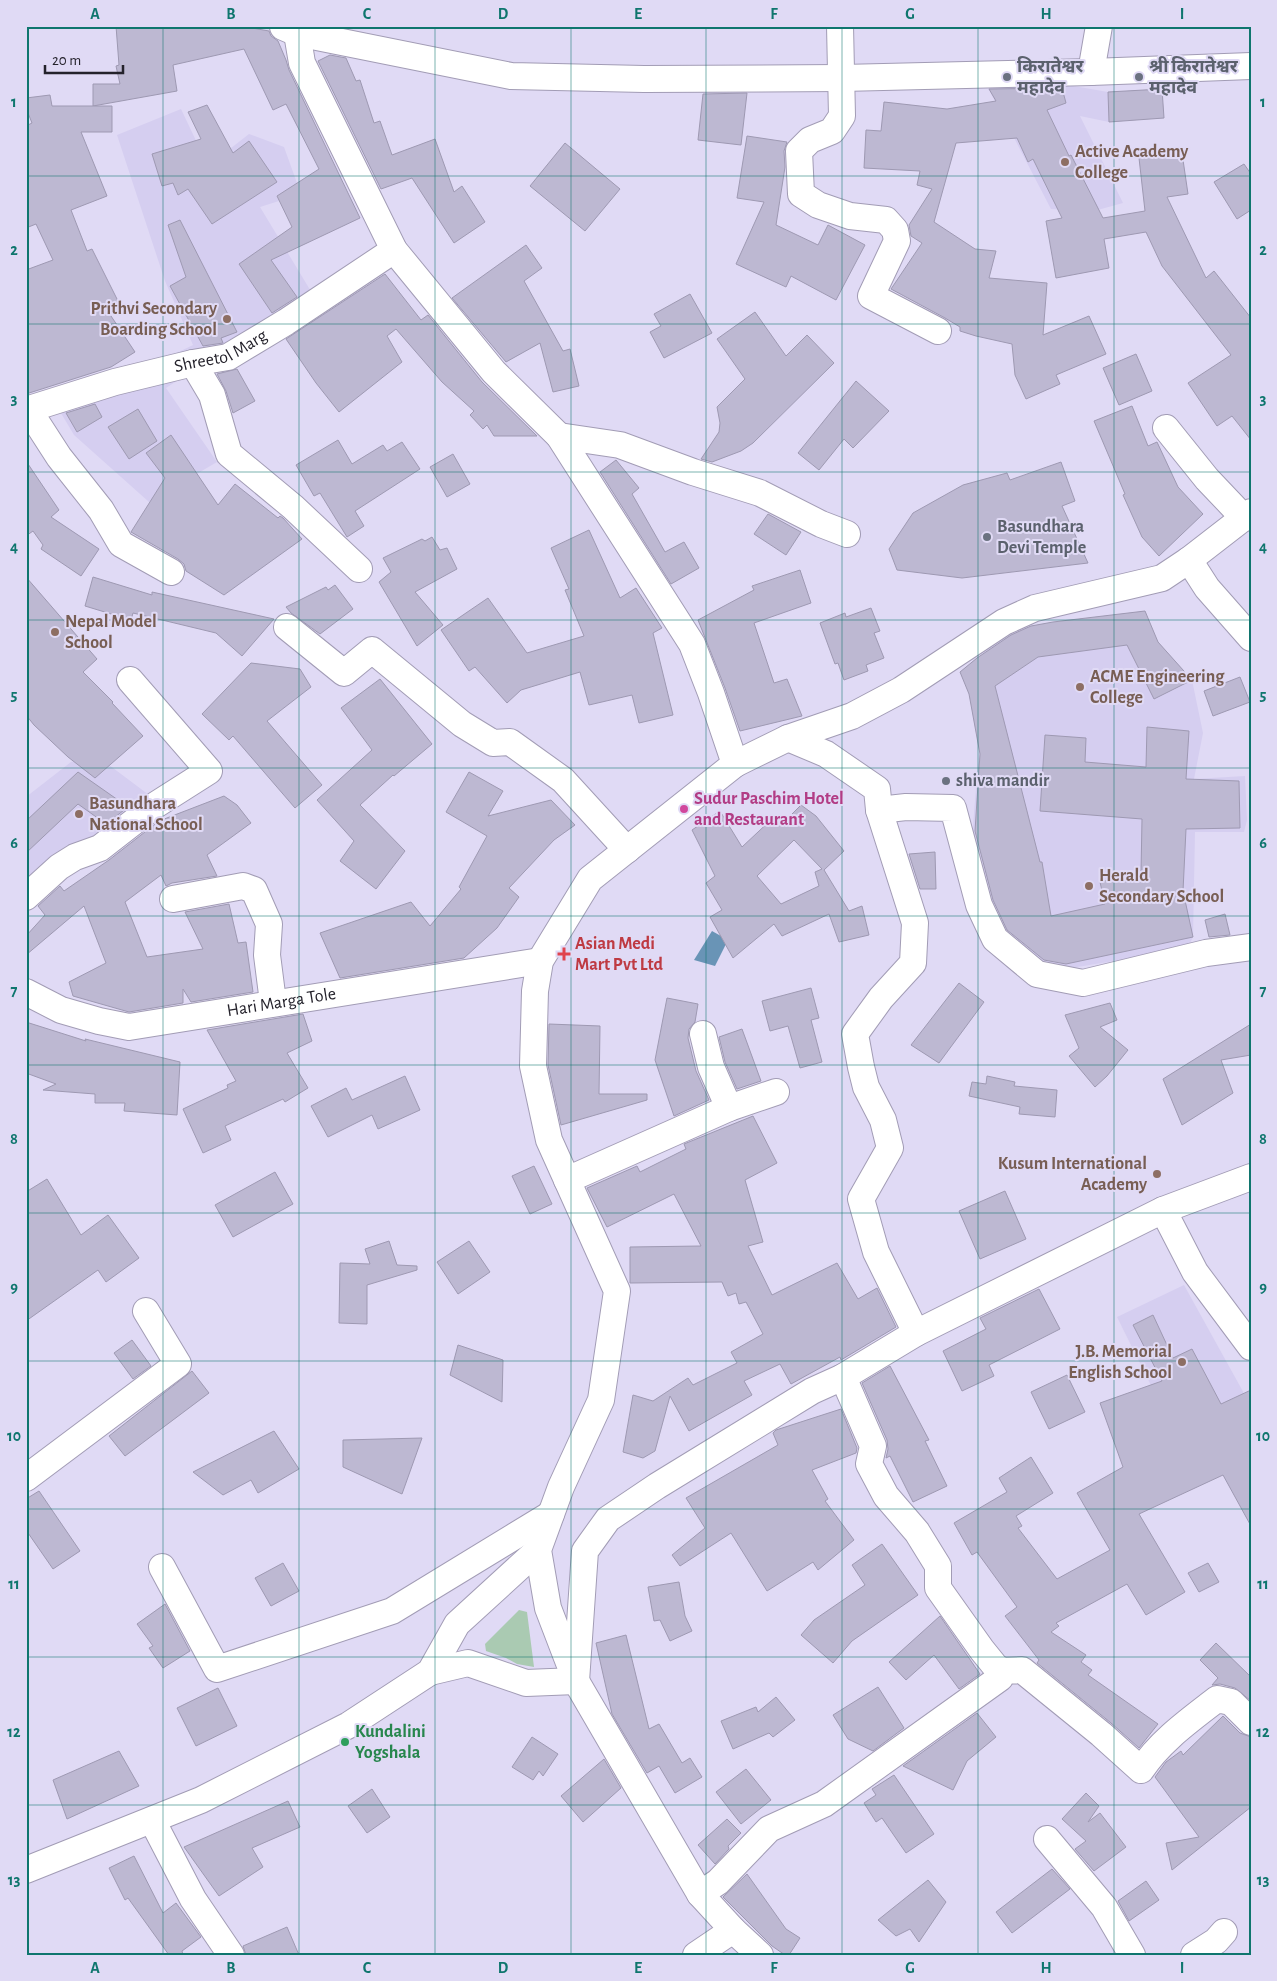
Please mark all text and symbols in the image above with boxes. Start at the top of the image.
text: A [90,6,100,22]
text: B [226,6,236,22]
text: C [363,6,372,22]
text: D [498,6,509,22]
text: E [634,6,642,22]
text: F [770,6,778,22]
text: G [905,6,915,22]
text: H [1040,6,1052,22]
text: I [1180,6,1184,22]
scale bar [45,42,122,74]
text: 20 m [52,53,81,68]
place label: किरातेश्वर महादेव [1017,56,1085,97]
place label: श्री किरातेश्वर महादेव [1149,56,1239,97]
marker: किरातेश्वर महादेव [1001,71,1013,83]
marker: श्री किरातेश्वर महादेव [1133,71,1145,83]
text: 1 [11,94,17,110]
text: 1 [1260,94,1266,110]
place label: Active Academy College [1075,143,1189,182]
marker: Active Academy College [1059,156,1071,168]
text: 2 [10,242,18,258]
text: 2 [1259,242,1267,258]
place label: Prithvi Secondary Boarding School [91,300,218,339]
marker: Prithvi Secondary Boarding School [221,313,233,325]
street label: Shreetol Marg [173,326,271,376]
text: 3 [11,391,18,407]
text: 3 [1260,391,1267,407]
place label: Basundhara Devi Temple [997,518,1086,557]
marker: Basundhara Devi Temple [981,531,993,543]
text: 4 [10,539,18,555]
text: 4 [1259,539,1267,555]
place label: Nepal Model School [65,613,157,652]
marker: Nepal Model School [49,626,61,638]
place label: ACME Engineering College [1090,668,1225,707]
marker: ACME Engineering College [1074,681,1086,693]
text: 5 [11,687,18,703]
text: 5 [1260,687,1267,703]
place label: shiva mandir [956,772,1050,790]
marker: shiva mandir [940,775,952,787]
place label: Sudur Paschim Hotel and Restaurant [694,790,844,829]
place label: Basundhara National School [89,795,203,834]
marker: Sudur Paschim Hotel and Restaurant [678,803,690,815]
marker: Basundhara National School [73,808,85,820]
text: 6 [10,835,18,851]
text: 6 [1259,835,1267,851]
place label: Herald Secondary School [1099,867,1224,906]
marker: Herald Secondary School [1083,880,1095,892]
place label: Asian Medi Mart Pvt Ltd [575,935,664,974]
marker: Asian Medi Mart Pvt Ltd [557,947,571,961]
text: 7 [11,983,18,999]
text: 7 [1260,983,1267,999]
street label: Hari Marga Tole [226,985,337,1020]
text: 8 [10,1131,18,1147]
text: 8 [1259,1131,1267,1147]
place label: Kusum International Academy [998,1155,1148,1194]
marker: Kusum International Academy [1151,1168,1163,1180]
text: 9 [10,1279,18,1295]
text: 9 [1259,1279,1267,1295]
place label: J.B. Memorial English School [1068,1343,1172,1382]
marker: J.B. Memorial English School [1176,1356,1188,1368]
text: 10 [7,1428,21,1444]
text: 10 [1256,1428,1270,1444]
text: 11 [8,1576,20,1592]
text: 11 [1257,1576,1269,1592]
place label: Kundalini Yogshala [355,1723,426,1762]
text: 12 [7,1724,21,1740]
text: 12 [1256,1724,1270,1740]
marker: Kundalini Yogshala [339,1736,351,1748]
text: 13 [8,1872,20,1888]
text: 13 [1257,1872,1269,1888]
text: A [90,1960,100,1976]
text: B [226,1960,236,1976]
text: C [363,1960,372,1976]
text: D [498,1960,509,1976]
text: E [634,1960,642,1976]
text: F [770,1960,778,1976]
text: G [905,1960,915,1976]
text: H [1040,1960,1052,1976]
text: I [1180,1960,1184,1976]

